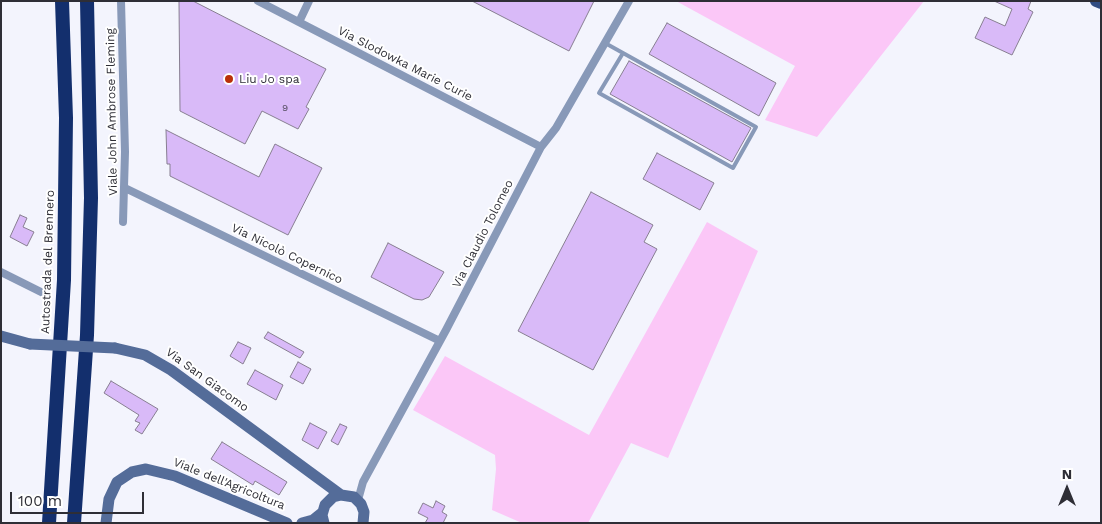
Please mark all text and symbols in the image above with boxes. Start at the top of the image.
street label: Via Slodowka Marie Curie [335,24,475,104]
street label: Viale John Ambrose Fleming [103,28,121,196]
place label: Liu Jo spa [239,72,299,86]
marker: Liu Jo spa [223,73,235,85]
house number: 9 [282,102,288,114]
street label: Via Claudio Tolomeo [449,177,517,291]
street label: Autostrada del Brennero [38,190,58,334]
street label: Via Nicolò Copernico [229,221,345,287]
street label: Via San Giacomo [163,345,251,415]
street label: Viale dell'Agricoltura [171,455,287,513]
north arrow [1042,464,1092,514]
text: N [1062,466,1072,482]
scale bar [12,482,146,514]
text: 100 m [18,492,62,510]

